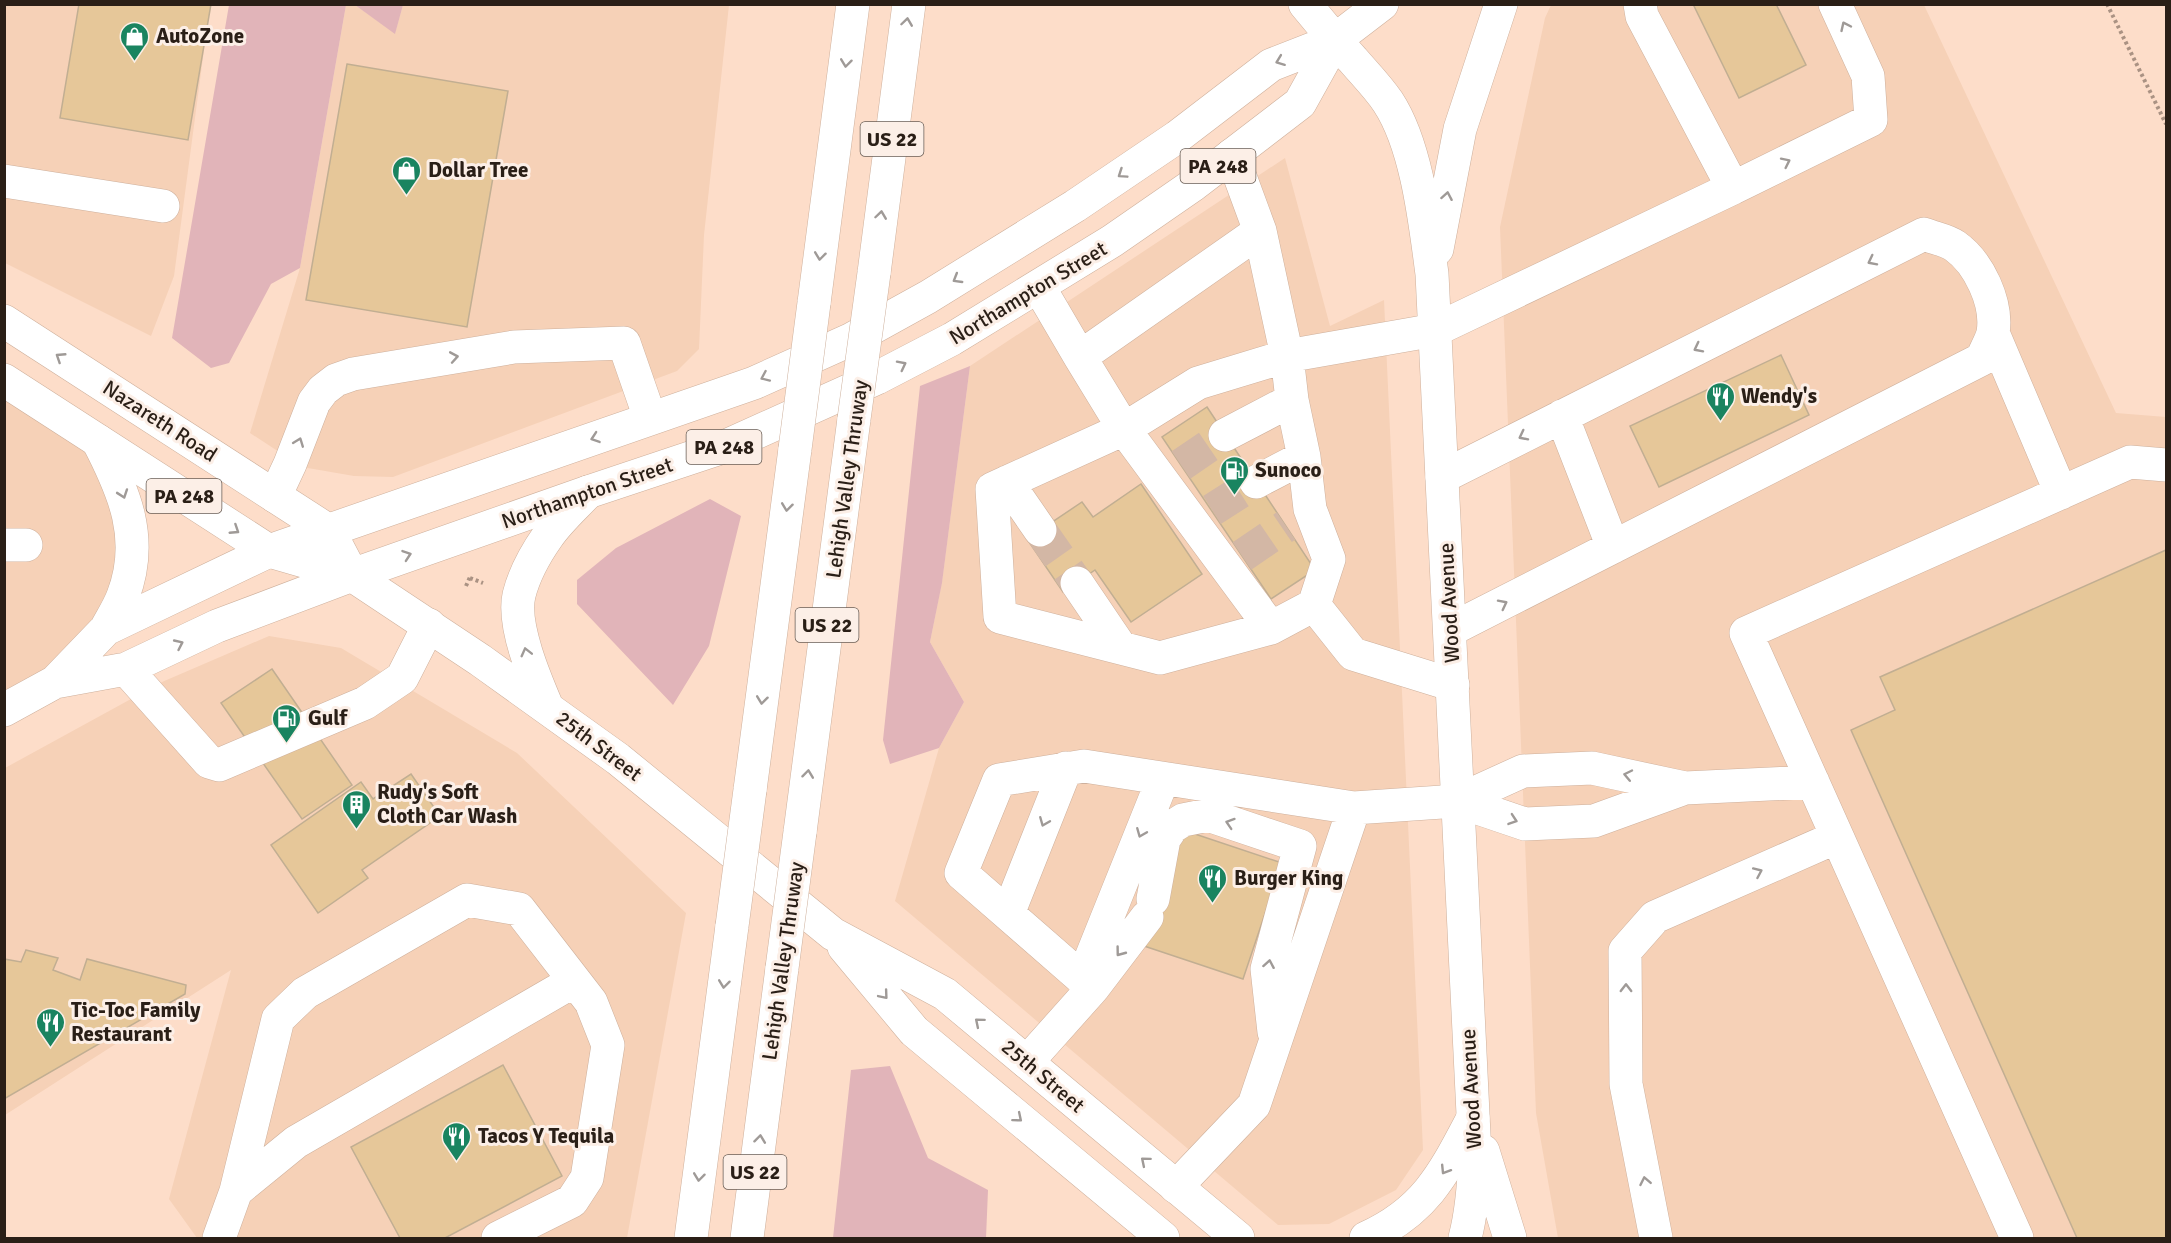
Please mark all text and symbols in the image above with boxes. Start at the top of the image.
one-way arrow [900,17,913,26]
shop icon: AutoZone [119,20,151,62]
one-way arrow [1840,21,1852,32]
place label: AutoZone [156,23,244,49]
one-way arrow [1275,54,1286,66]
one-way arrow [840,58,852,67]
road number: US 22 [860,122,924,156]
road number: PA 248 [1180,149,1256,183]
shop icon: Dollar Tree [391,154,423,196]
place label: Dollar Tree [428,157,528,183]
one-way arrow [1779,158,1790,170]
one-way arrow [1117,167,1128,178]
one-way arrow [1440,191,1452,200]
one-way arrow [875,210,887,219]
street label: Northampton Street [944,236,1112,350]
one-way arrow [815,251,827,260]
one-way arrow [1867,253,1878,265]
one-way arrow [953,272,963,284]
one-way arrow [1693,341,1704,353]
one-way arrow [449,351,459,364]
one-way arrow [56,353,67,364]
one-way arrow [896,361,907,372]
one-way arrow [761,370,772,382]
street label: Nazareth Road [98,374,222,468]
street label: Lehigh Valley Thruway [820,378,874,580]
restaurant icon: Wendy's [1704,380,1736,422]
place label: Wendy's [1741,383,1817,409]
one-way arrow [1519,429,1530,440]
one-way arrow [590,430,601,443]
road number: PA 248 [686,430,762,464]
one-way arrow [291,437,304,448]
street label: Northampton Street [498,451,676,535]
fuel station icon: Sunoco [1218,454,1250,496]
place label: Sunoco [1255,457,1321,483]
road number: PA 248 [146,479,222,513]
one-way arrow [115,488,128,499]
one-way arrow [781,502,794,511]
one-way arrow [229,522,240,533]
street label: Wood Avenue [1433,542,1465,664]
one-way arrow [401,550,412,563]
one-way arrow [1496,599,1507,611]
road number: US 22 [796,608,858,642]
one-way arrow [172,639,183,651]
one-way arrow [521,647,534,657]
one-way arrow [756,695,768,705]
fuel station icon: Gulf [271,702,303,744]
place label: Gulf [308,705,349,731]
street label: 25th Street [551,705,647,787]
one-way arrow [801,769,813,778]
one-way arrow [1623,770,1633,783]
place label: Rudy's Soft Cloth Car Wash [377,779,517,829]
building icon: Rudy's Soft Cloth Car Wash [340,788,372,830]
one-way arrow [1507,812,1518,825]
one-way arrow [1039,816,1051,827]
one-way arrow [1226,817,1236,830]
one-way arrow [1136,827,1148,838]
street label: Lehigh Valley Thruway [756,860,810,1062]
restaurant icon: Burger King [1197,862,1229,904]
place label: Burger King [1234,865,1343,891]
one-way arrow [1752,867,1763,879]
one-way arrow [1117,946,1128,957]
one-way arrow [1262,959,1275,969]
one-way arrow [718,980,731,989]
one-way arrow [1619,983,1632,992]
one-way arrow [877,988,888,999]
place label: Tic-Toc Family Restaurant [71,997,201,1047]
restaurant icon: Tic-Toc Family Restaurant [34,1006,66,1048]
one-way arrow [975,1019,986,1030]
street label: Wood Avenue [1455,1028,1487,1150]
street label: 25th Street [996,1034,1090,1118]
one-way arrow [1012,1111,1023,1122]
restaurant icon: Tacos Y Tequila [441,1120,473,1162]
place label: Tacos Y Tequila [478,1123,615,1149]
one-way arrow [753,1134,765,1143]
road number: US 22 [724,1155,786,1189]
one-way arrow [1141,1157,1152,1168]
one-way arrow [1441,1163,1452,1174]
one-way arrow [693,1173,705,1182]
one-way arrow [1639,1176,1652,1186]

